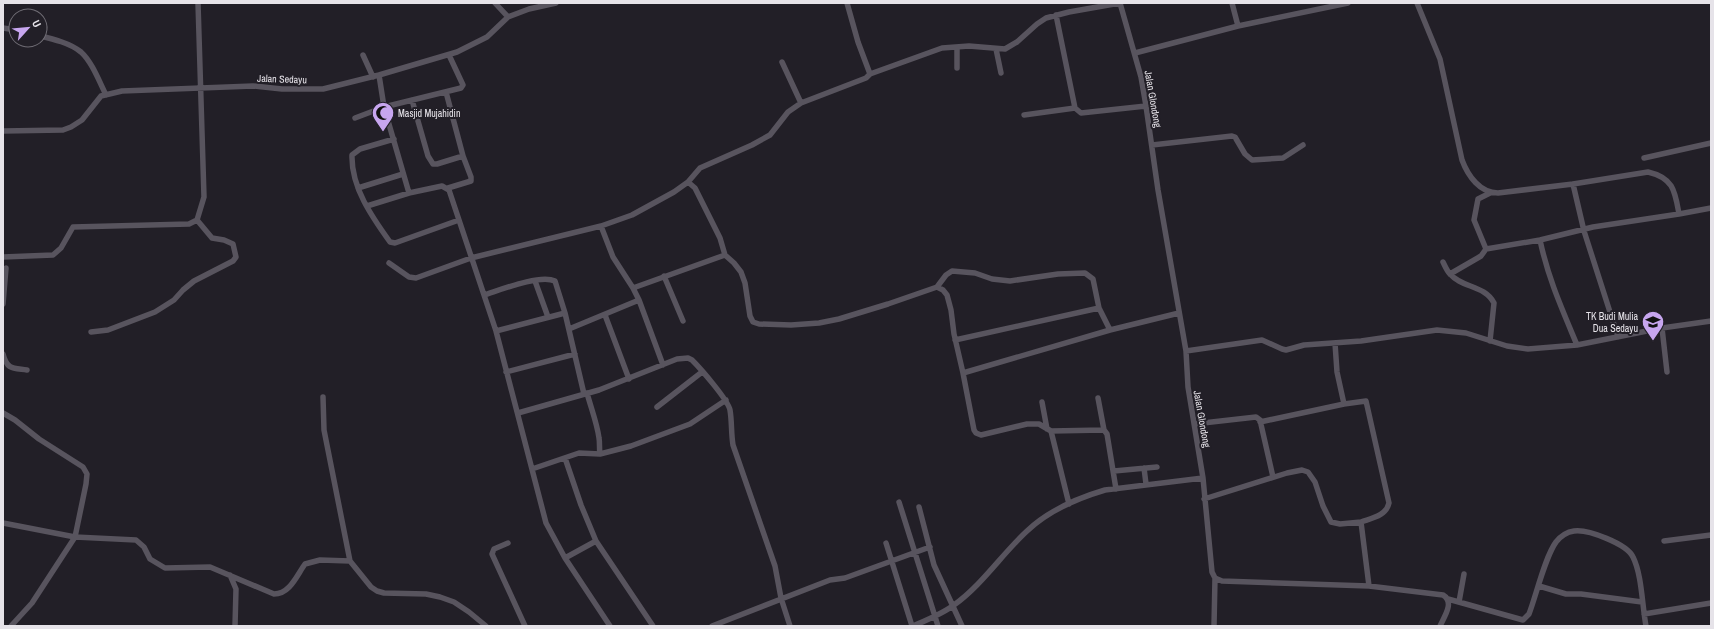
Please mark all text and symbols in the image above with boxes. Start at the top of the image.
north arrow [8,8,48,48]
text: U [29,17,45,30]
street label: Jalan Glondong [1142,70,1164,129]
street label: Jalan Sedayu [257,72,307,86]
mosque icon: Masjid Mujahidin [370,100,396,133]
place label: Masjid Mujahidin [398,107,460,120]
school or university icon: TK Budi Mulia Dua Sedayu [1640,309,1666,342]
place label: TK Budi Mulia Dua Sedayu [1586,310,1638,335]
street label: Jalan Glondong [1191,390,1213,449]

